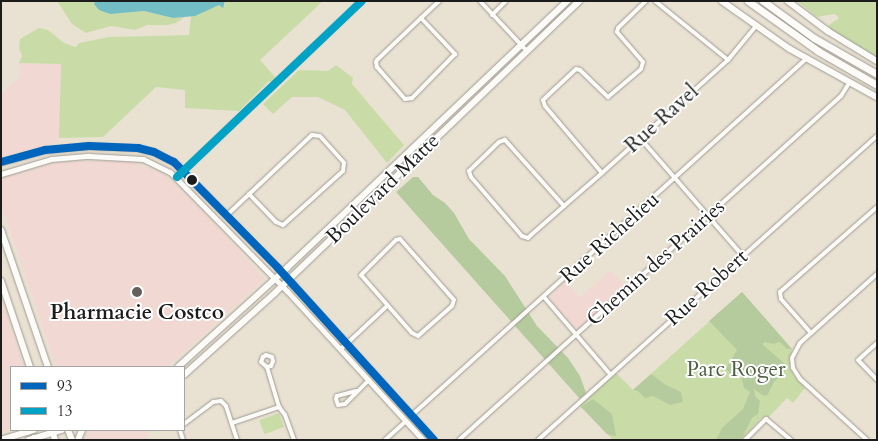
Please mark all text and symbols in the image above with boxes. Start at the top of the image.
street label: Rue Ravel [620,79,704,159]
street label: Boulevard Matte [321,129,445,249]
unlabelled marker [187,175,197,185]
street label: Rue Richelieu [555,187,665,289]
street label: Chemin des Prairies [582,194,730,332]
street label: Rue Robert [661,244,753,332]
marker: Pharmacie Costco [131,286,143,298]
place label: Pharmacie Costco [50,300,224,326]
park label: Parc Roger [686,357,786,383]
legend [10,366,185,431]
text: 93 [57,376,72,396]
text: 13 [57,401,72,421]

